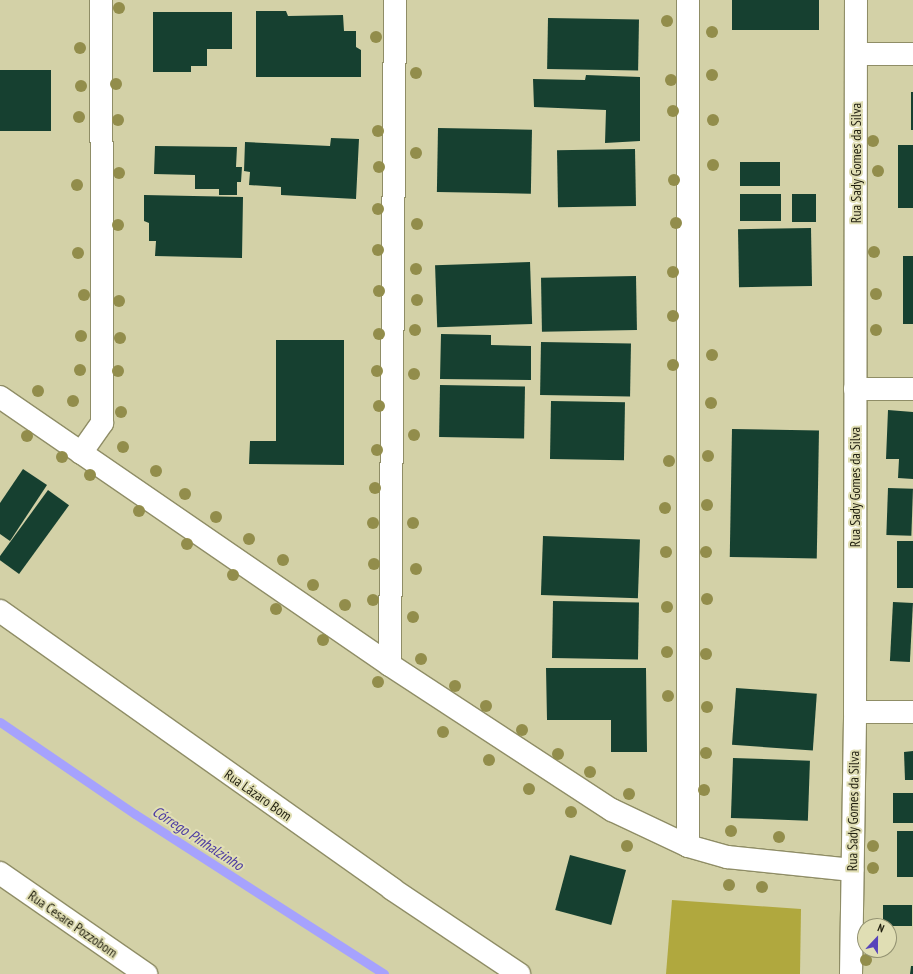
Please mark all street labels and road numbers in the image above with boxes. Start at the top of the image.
street label: Rua Sady Gomes da Silva [848,103,864,223]
street label: Rua Sady Gomes da Silva [847,427,863,547]
street label: Rua Sady Gomes da Silva [844,750,862,872]
street label: Rua Lázaro Bom [221,766,295,824]
street label: Rua Cesare Pozzobom [25,887,121,961]

